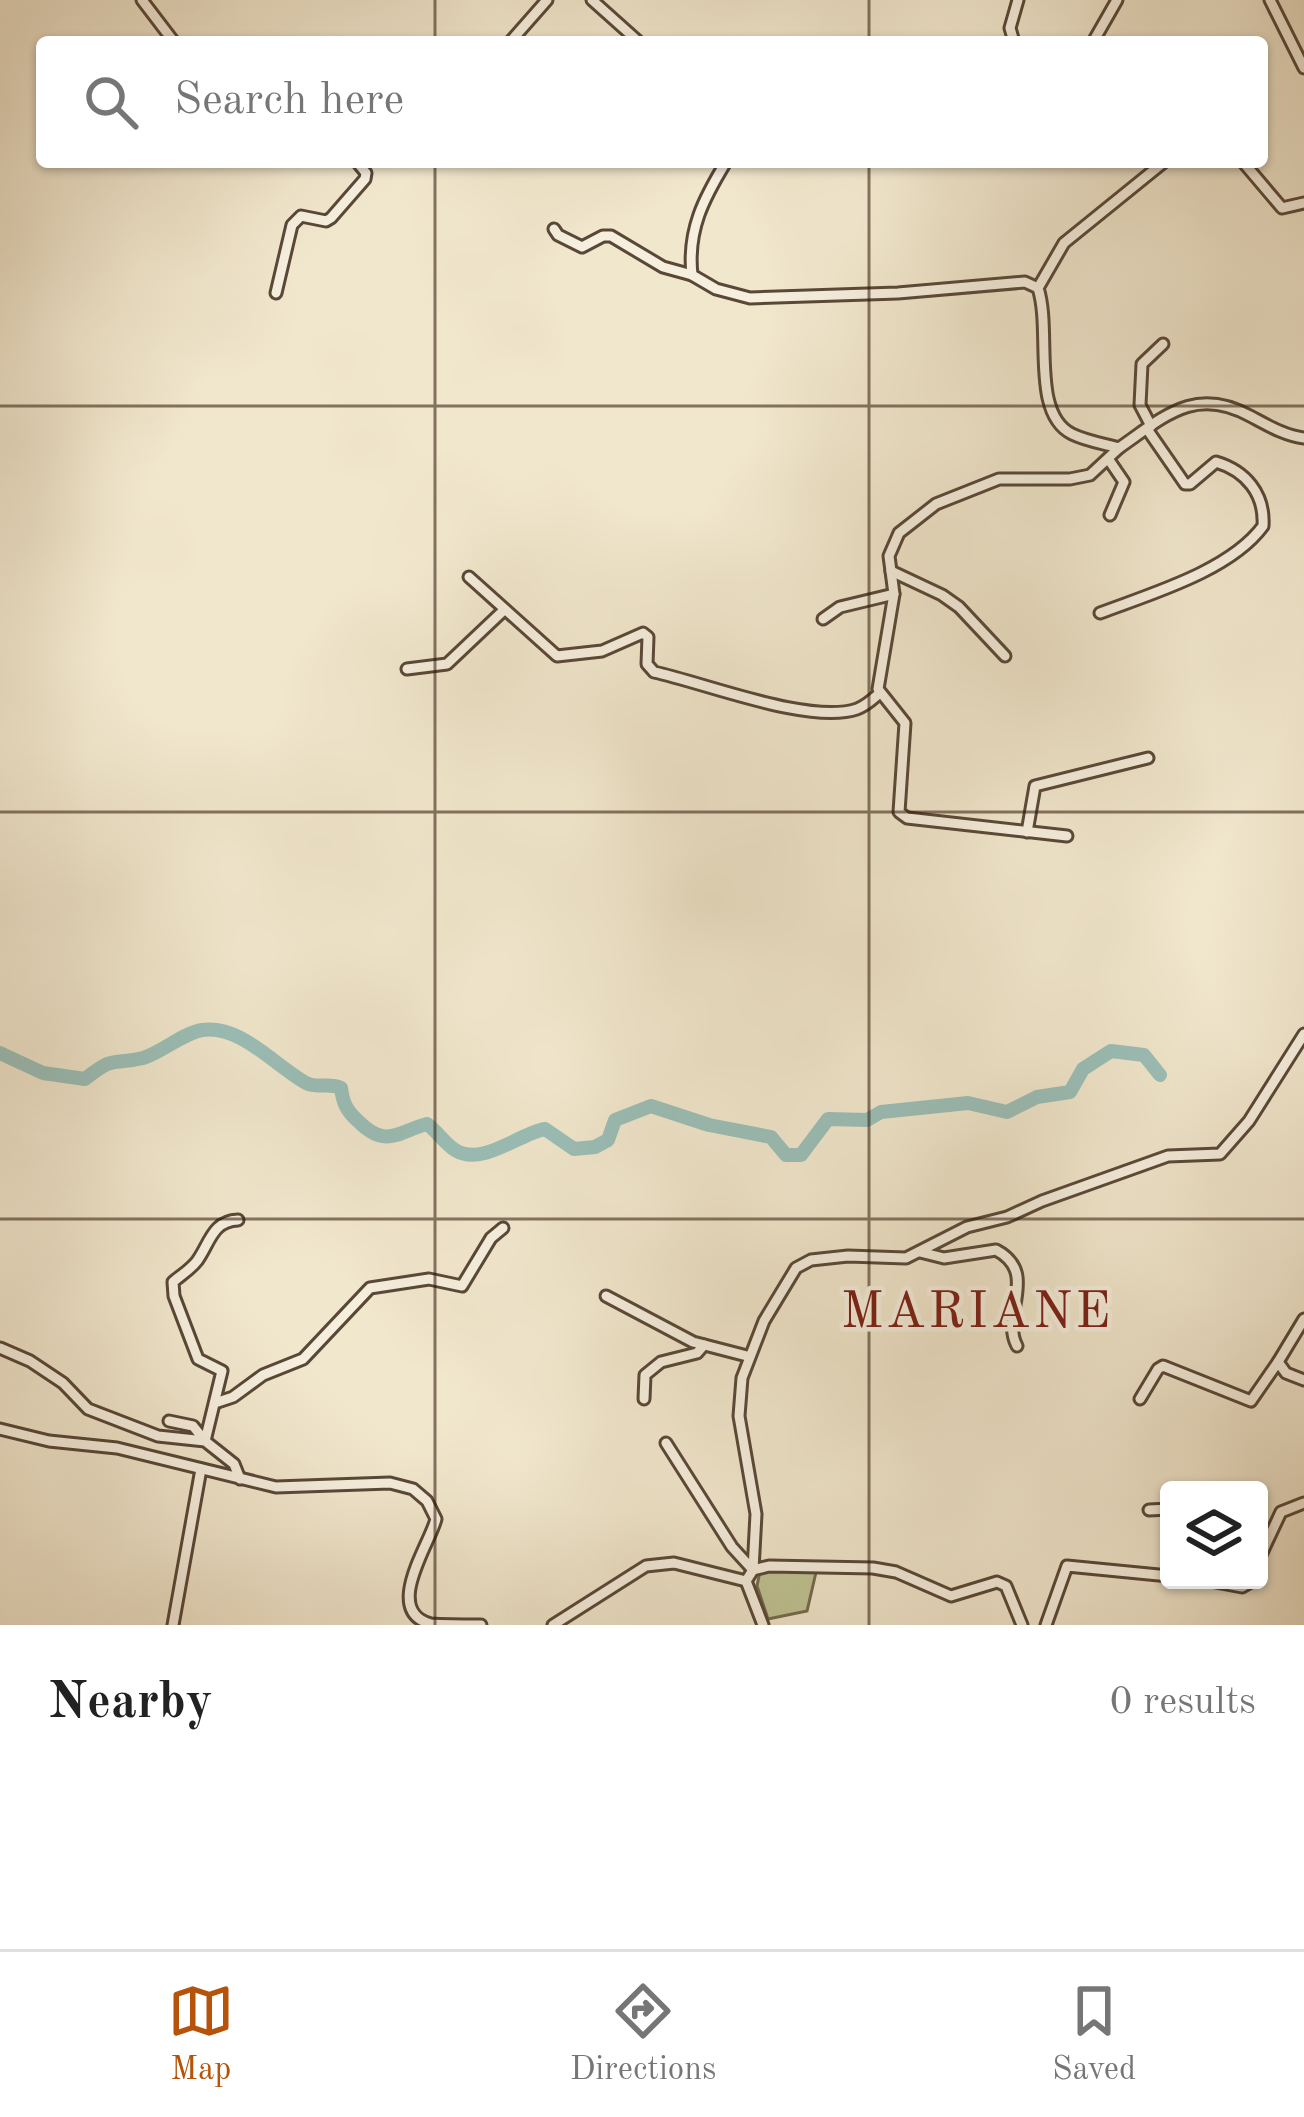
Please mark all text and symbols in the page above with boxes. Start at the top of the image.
search box [36,36,1268,168]
icon: search [78,69,144,135]
text: Search here [174,79,404,124]
district label: MARIANE [841,1288,1113,1339]
map controls [1160,1481,1268,1589]
button: layers [1160,1481,1268,1589]
text: Nearby [48,1678,213,1729]
text: 0 results [1110,1683,1256,1722]
tab: Map [168,1978,234,2091]
tab: Directions [570,1978,716,2091]
tab: Saved [1052,1978,1136,2091]

